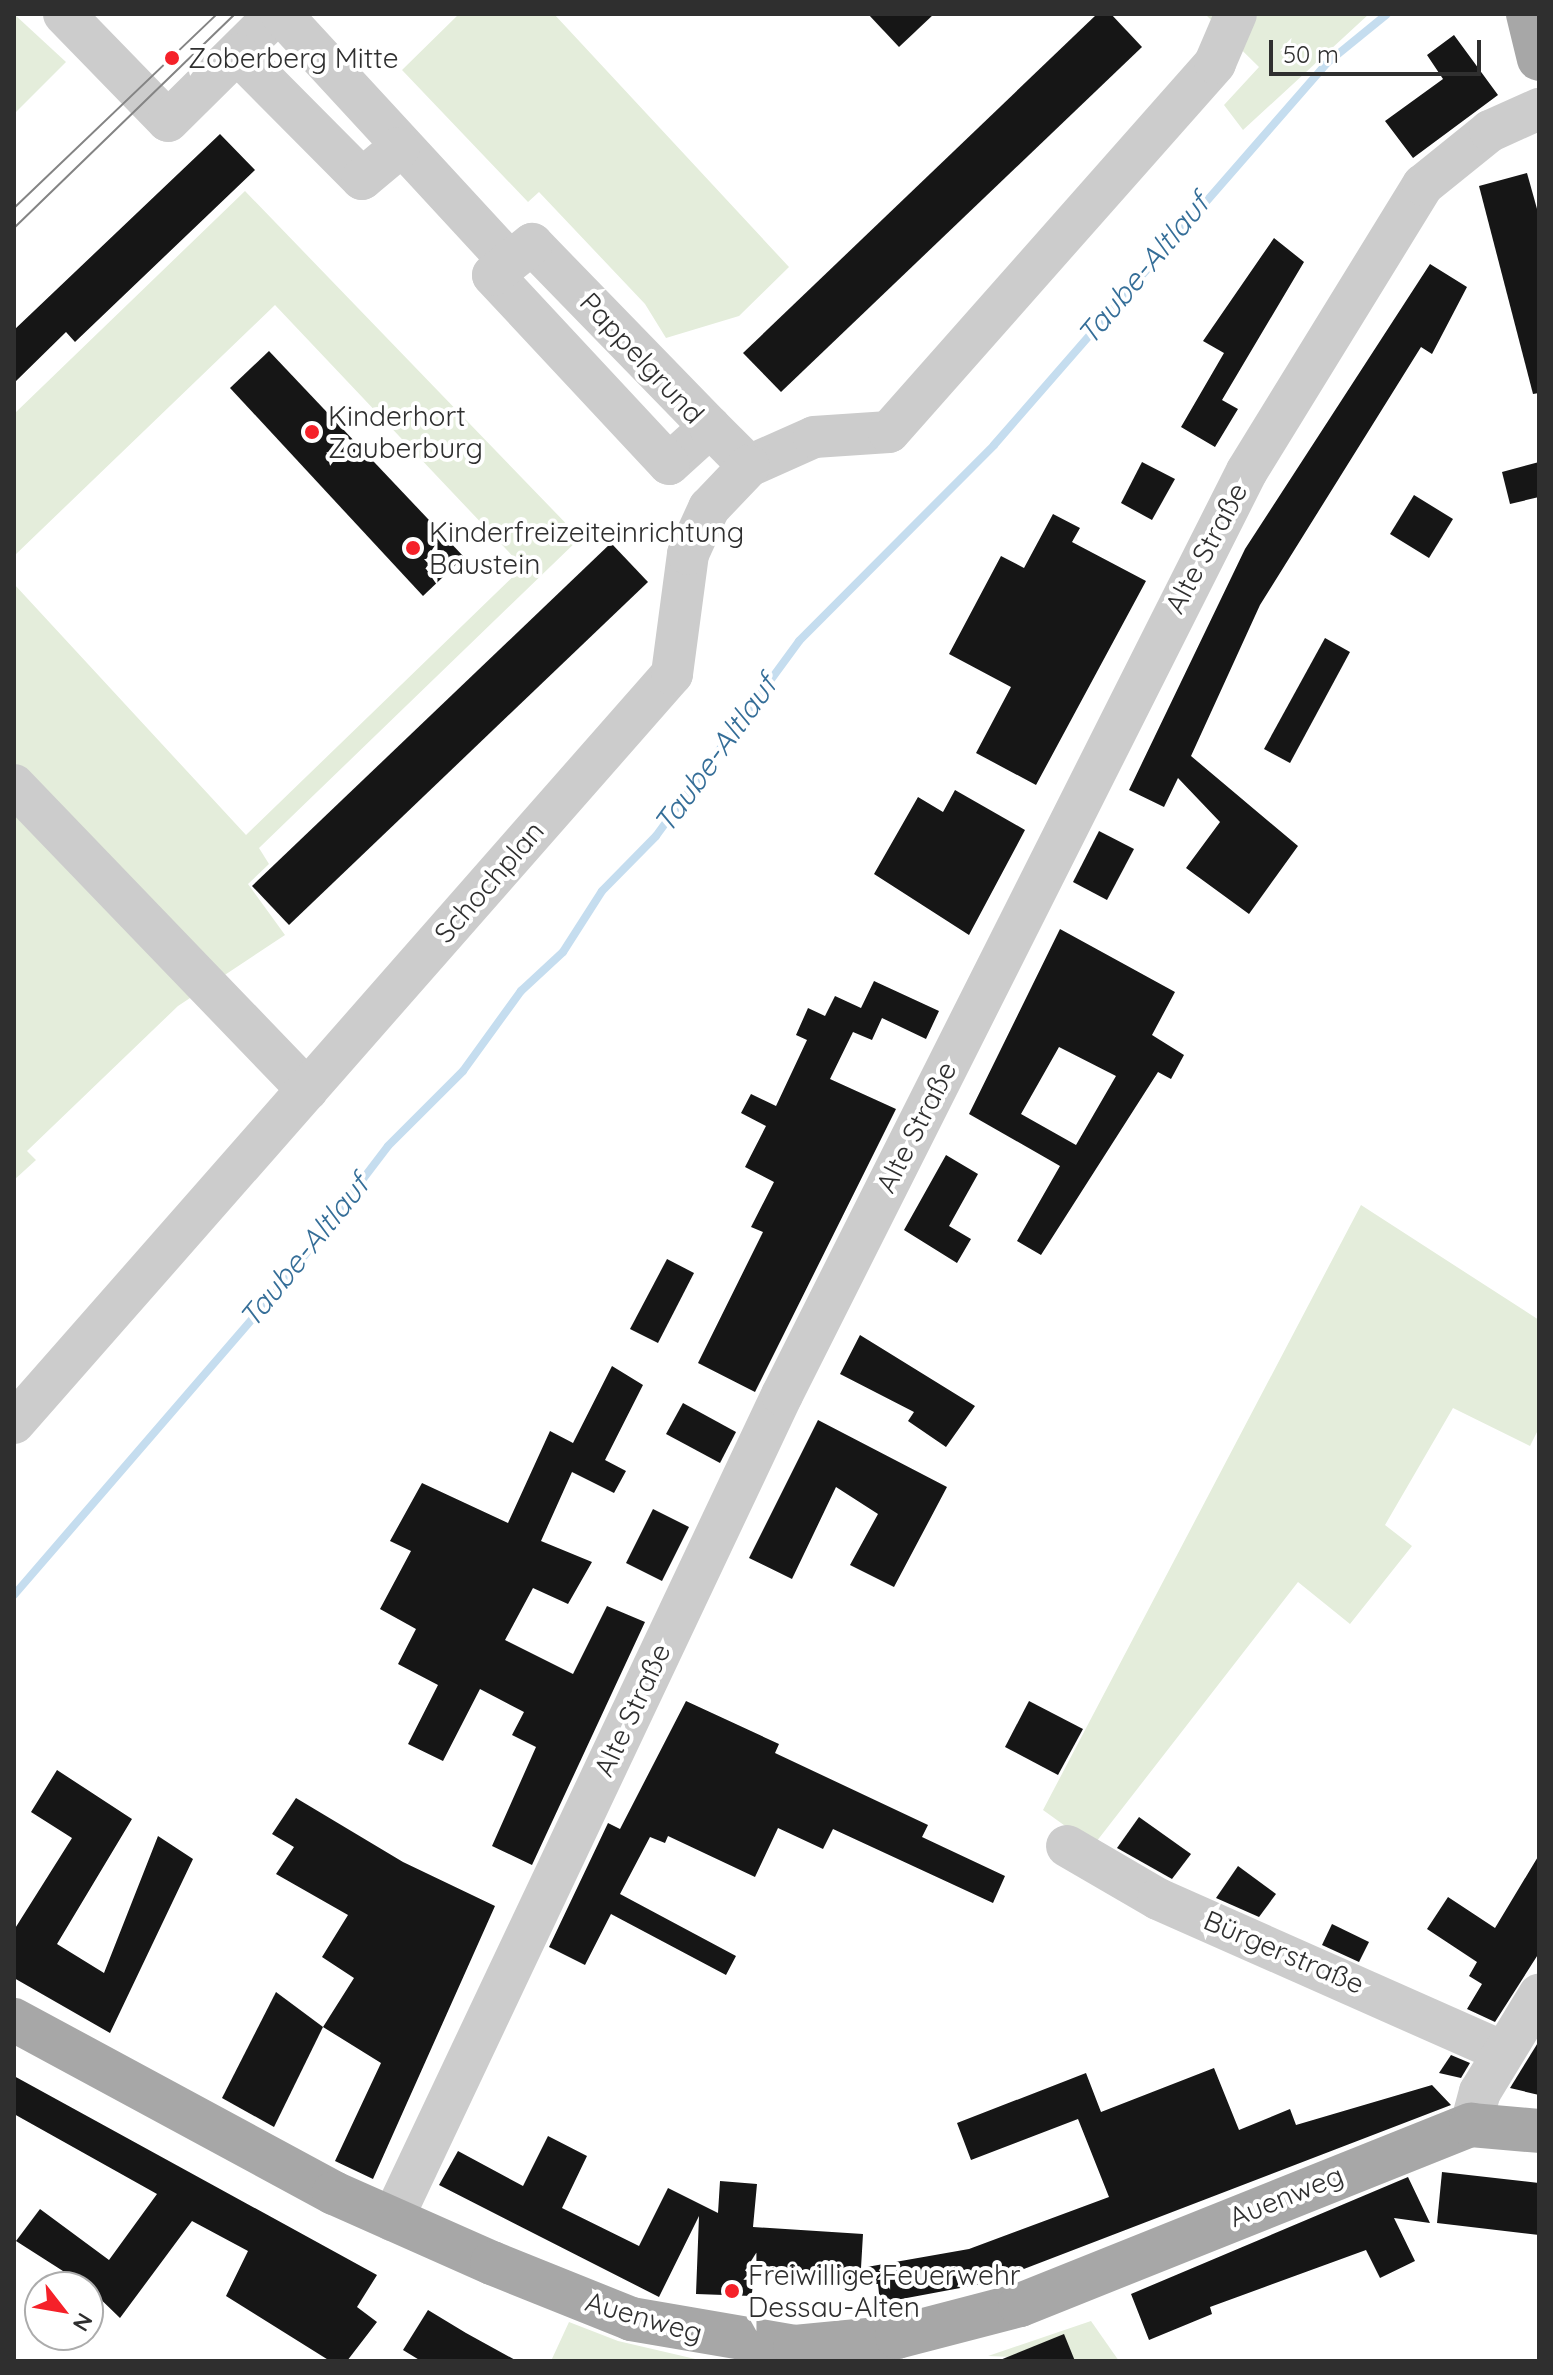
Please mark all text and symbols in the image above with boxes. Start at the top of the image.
scale bar [1273,24,1485,74]
text: 50 m [1283,39,1339,69]
place label: Zoberberg Mitte [188,41,398,75]
marker: Zoberberg Mitte [163,49,181,67]
water label: Taube-Altlauf [1069,186,1217,352]
street label: Pappelgrund [573,286,711,430]
place label: Kinderhort Zauberburg [328,399,483,465]
marker: Kinderhort Zauberburg [303,423,321,441]
street label: Alte Straße [1158,477,1254,619]
place label: Kinderfreizeiteinrichtung Baustein [429,515,744,581]
marker: Kinderfreizeiteinrichtung Baustein [404,539,422,557]
water label: Taube-Altlauf [646,668,784,840]
street label: Schochplan [427,814,551,950]
street label: Alte Straße [869,1056,963,1198]
water label: Taube-Altlauf [232,1167,376,1335]
street label: Alte Straße [587,1638,677,1782]
street label: Bürgerstraße [1199,1903,1369,2001]
street label: Auenweg [1224,2158,1348,2234]
place label: Freiwillige Feuerwehr Dessau-Alten [748,2258,1021,2324]
north arrow [24,2271,104,2351]
marker: Freiwillige Feuerwehr Dessau-Alten [723,2282,741,2300]
street label: Auenweg [582,2284,706,2350]
text: N [67,2308,99,2336]

